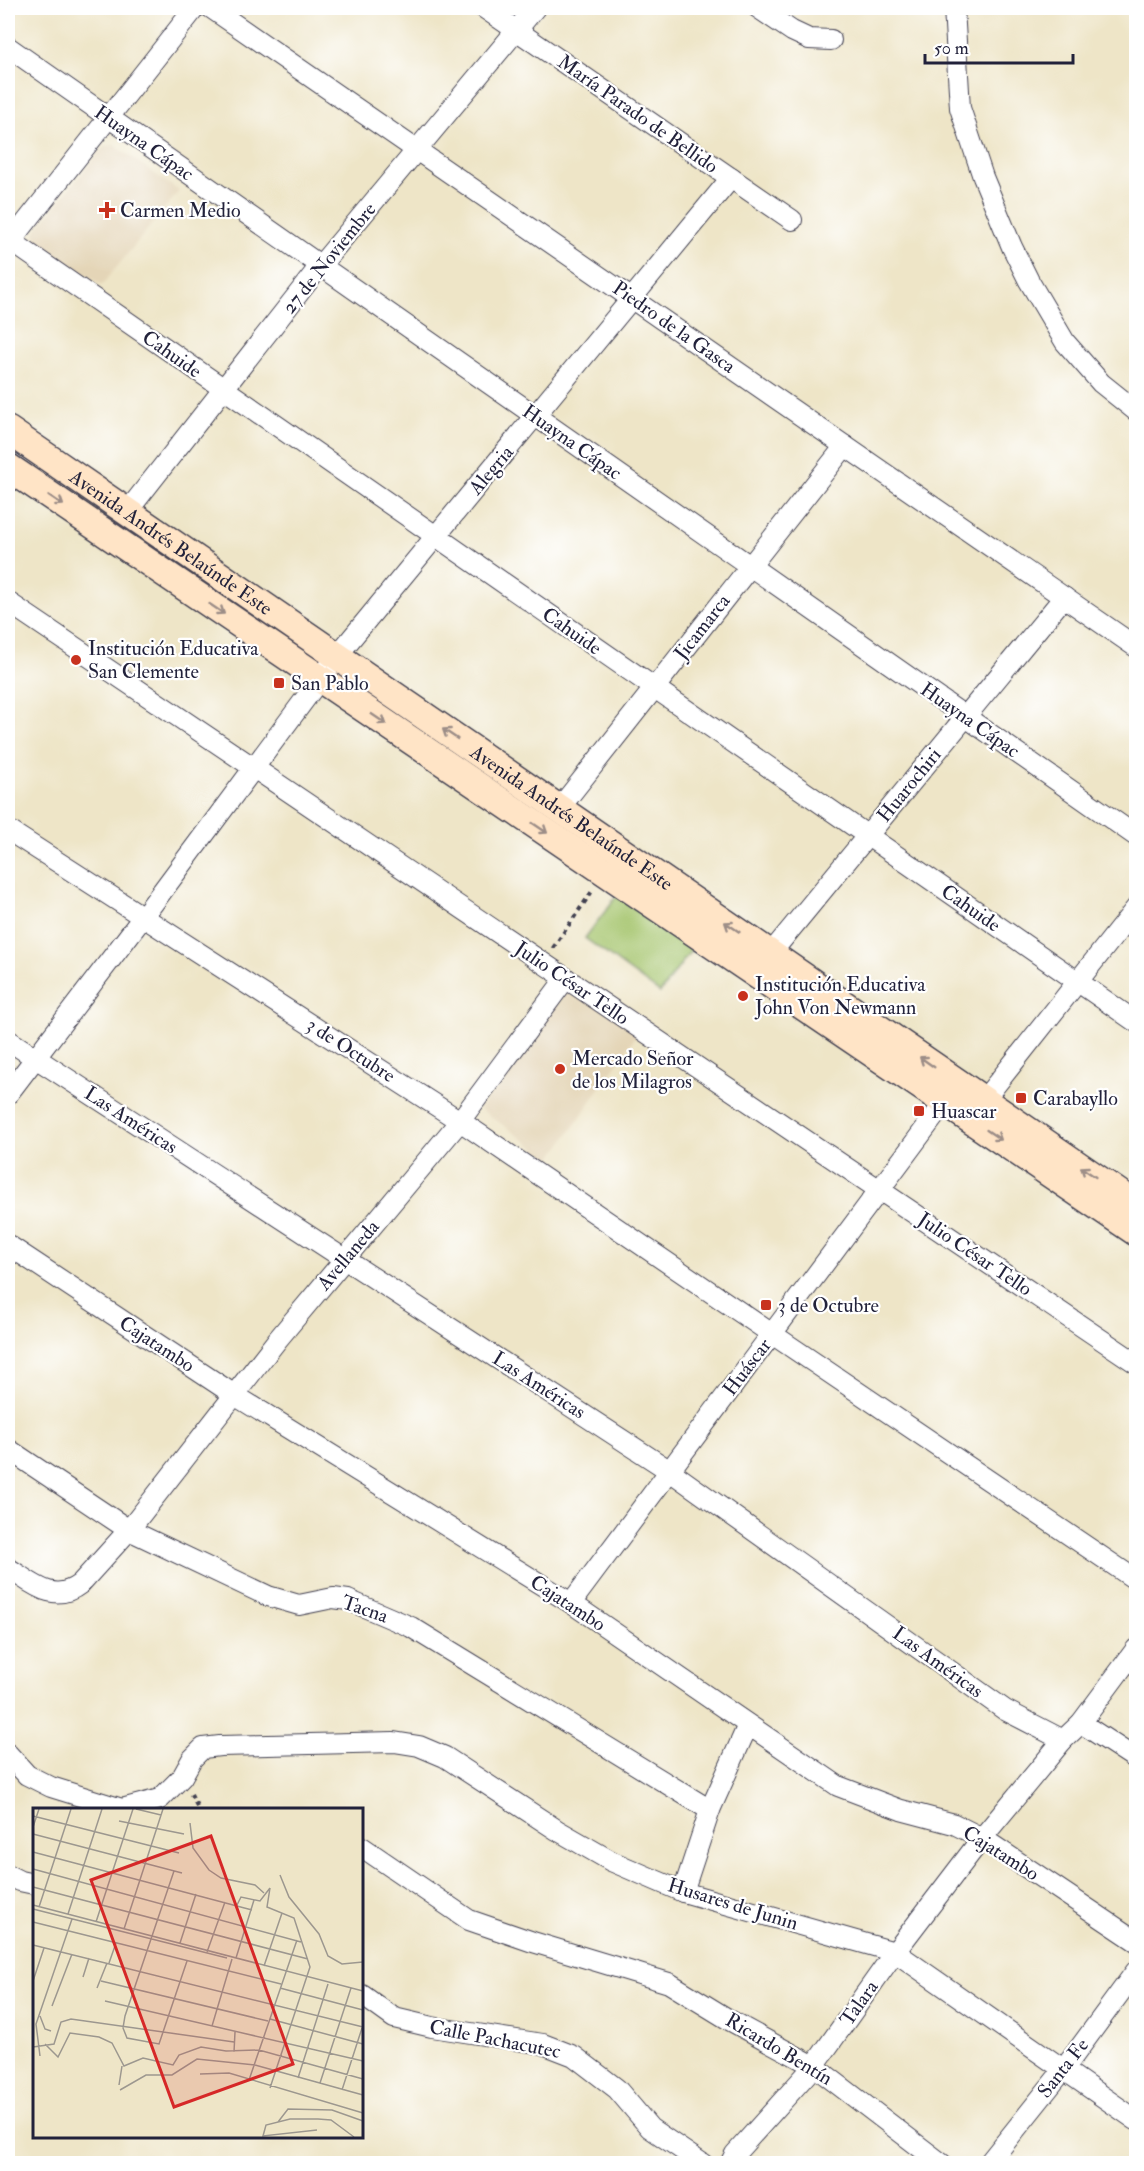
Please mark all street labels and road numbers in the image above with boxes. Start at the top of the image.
street label: María Parado de Bellido [553,49,723,179]
street label: Huayna Cápac [89,100,198,187]
street label: 27 de Noviembre [277,197,381,319]
street label: Piedro de la Gasca [608,275,741,379]
street label: Cahuide [137,325,207,383]
street label: Huayna Cápac [517,399,626,486]
street label: Alegria [462,440,519,501]
street label: Avenida Andrés Belaúnde Este [64,463,277,621]
street label: Jicamarca [668,588,736,666]
street label: Cahuide [537,602,607,660]
street label: Huayna Cápac [915,677,1024,764]
street label: Avenida Andrés Belaúnde Este [465,738,678,896]
street label: Huarochiri [871,743,947,827]
street label: Cahuide [936,879,1006,937]
street label: Julio César Tello [509,935,634,1030]
street label: 3 de Octubre [302,1012,400,1088]
street label: Las Américas [80,1081,182,1159]
street label: Julio César Tello [912,1206,1037,1301]
street label: Avellaneda [311,1214,385,1296]
street label: Cajatambo [114,1310,200,1378]
street label: Huáscar [717,1333,777,1401]
street label: Las Américas [488,1346,590,1424]
street label: Cajatambo [525,1569,611,1637]
street label: Tacna [338,1589,392,1629]
street label: Las Américas [888,1621,988,1703]
street label: Cajatambo [958,1820,1044,1886]
street label: Husares de Junin [665,1872,801,1936]
street label: Talara [834,1975,884,2031]
street label: Ricardo Bentín [721,2007,837,2091]
street label: Calle Pachacutec [427,2014,563,2064]
street label: Santa Fe [1032,2033,1094,2103]

